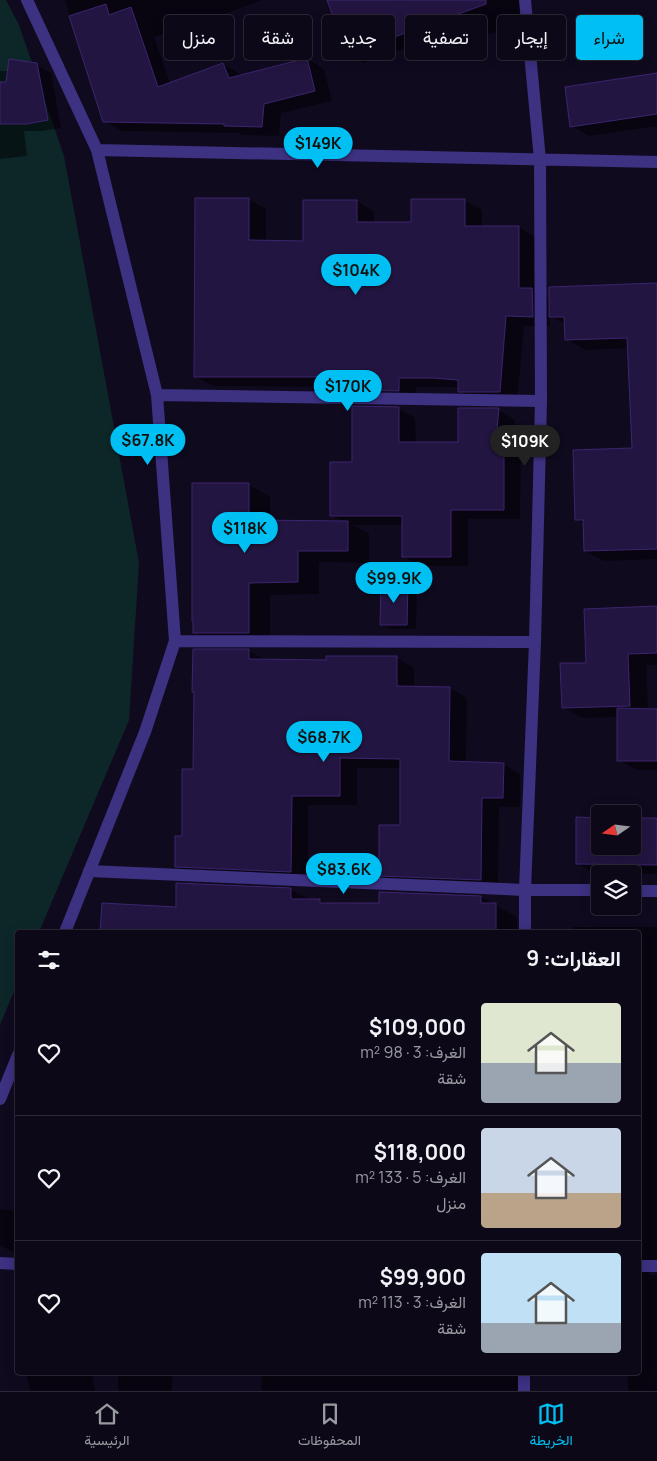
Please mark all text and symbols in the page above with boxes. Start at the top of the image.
chip: منزل [164,15,234,60]
chip: شقة [244,15,312,60]
chip: جديد [322,15,395,60]
chip: تصفية [405,15,487,60]
chip: إيجار [497,15,566,60]
chip: شراء [576,15,643,60]
pin: $149K [283,126,353,169]
text: $149K [295,132,341,154]
pin: $104K [321,254,391,296]
text: $104K [332,259,380,281]
pin: $170K [313,370,383,412]
text: $170K [325,375,371,397]
pin: $67.8K [107,424,189,466]
pin: $109K [490,424,560,467]
text: $67.8K [121,429,175,451]
text: $109K [501,430,549,452]
pin: $118K [210,512,280,554]
text: $118K [223,517,267,539]
pin: $99.9K [353,562,435,604]
text: $99.9K [366,567,422,589]
pin: $68.7K [283,720,365,763]
text: $68.7K [297,726,351,748]
north arrow [591,805,641,855]
map controls [591,805,641,915]
pin: $83.6K [303,852,385,895]
text: $83.6K [317,858,371,880]
button: layers [591,865,641,915]
text: العقارات: 9 [526,944,621,972]
icon: filters [35,946,63,974]
text: $109,000 [369,1013,466,1041]
icon: home [521,1023,581,1083]
icon: heart [35,1039,63,1067]
text: الغرف: 3 · 98 m² [360,1041,466,1063]
text: شقة [437,1067,466,1089]
text: $118,000 [374,1138,466,1166]
icon: home [521,1148,581,1208]
icon: heart [35,1164,63,1192]
text: الغرف: 5 · 133 m² [355,1166,466,1188]
text: منزل [436,1192,466,1214]
text: $99,900 [380,1263,466,1291]
icon: home [521,1273,581,1333]
icon: heart [35,1289,63,1317]
text: الغرف: 3 · 113 m² [358,1291,466,1313]
text: شقة [437,1317,466,1339]
tab: الرئيسية [84,1400,130,1453]
tab: المحفوظات [298,1400,361,1453]
tab: الخريطة [529,1400,573,1453]

